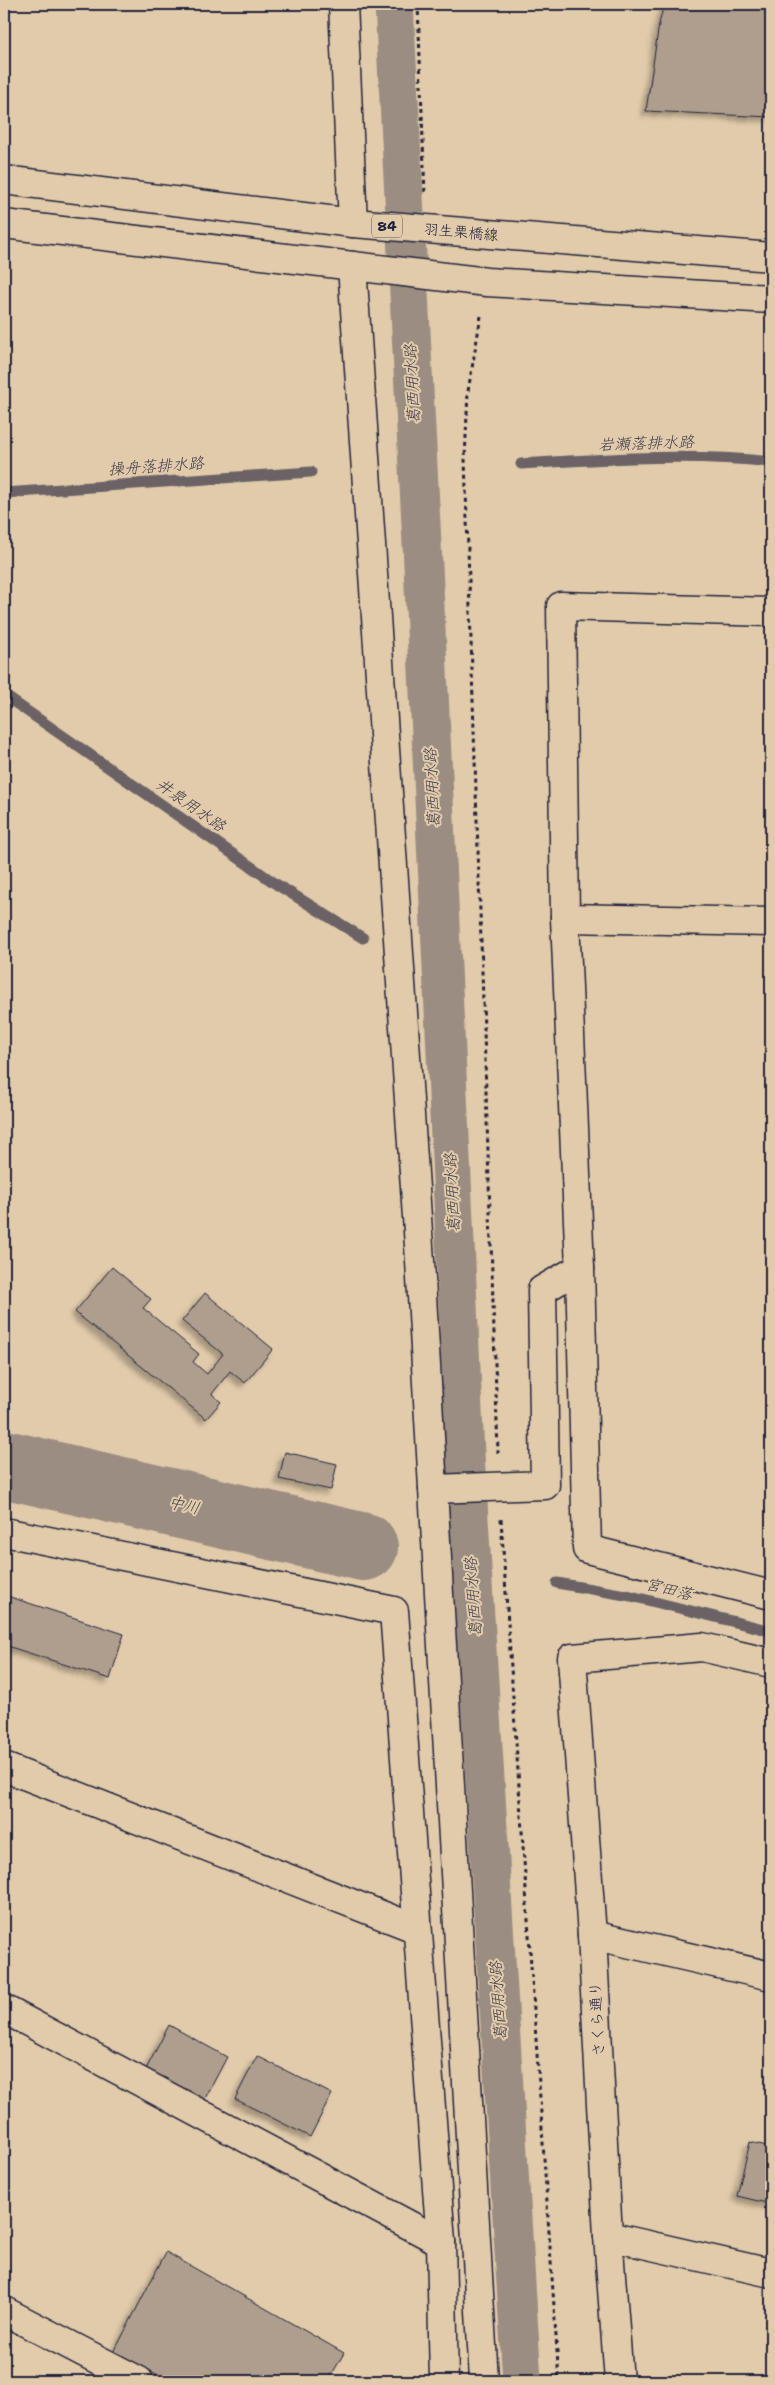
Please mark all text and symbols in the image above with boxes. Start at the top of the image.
road number: 84 [372,215,402,238]
street label: 羽生栗橋線 [423,219,499,245]
water label: 葛西用水路 [399,343,425,425]
water label: 岩瀬落排水路 [598,431,695,455]
water label: 操舟落排水路 [107,452,206,480]
water label: 葛西用水路 [419,747,445,829]
water label: 井泉用水路 [152,773,231,837]
water label: 葛西用水路 [439,1152,465,1234]
water label: 中川 [166,1491,202,1519]
water label: 葛西用水路 [460,1555,486,1638]
water label: 宮田落 [643,1573,697,1605]
water label: 葛西用水路 [485,1959,511,2042]
street label: さくら通り [585,1981,609,2057]

